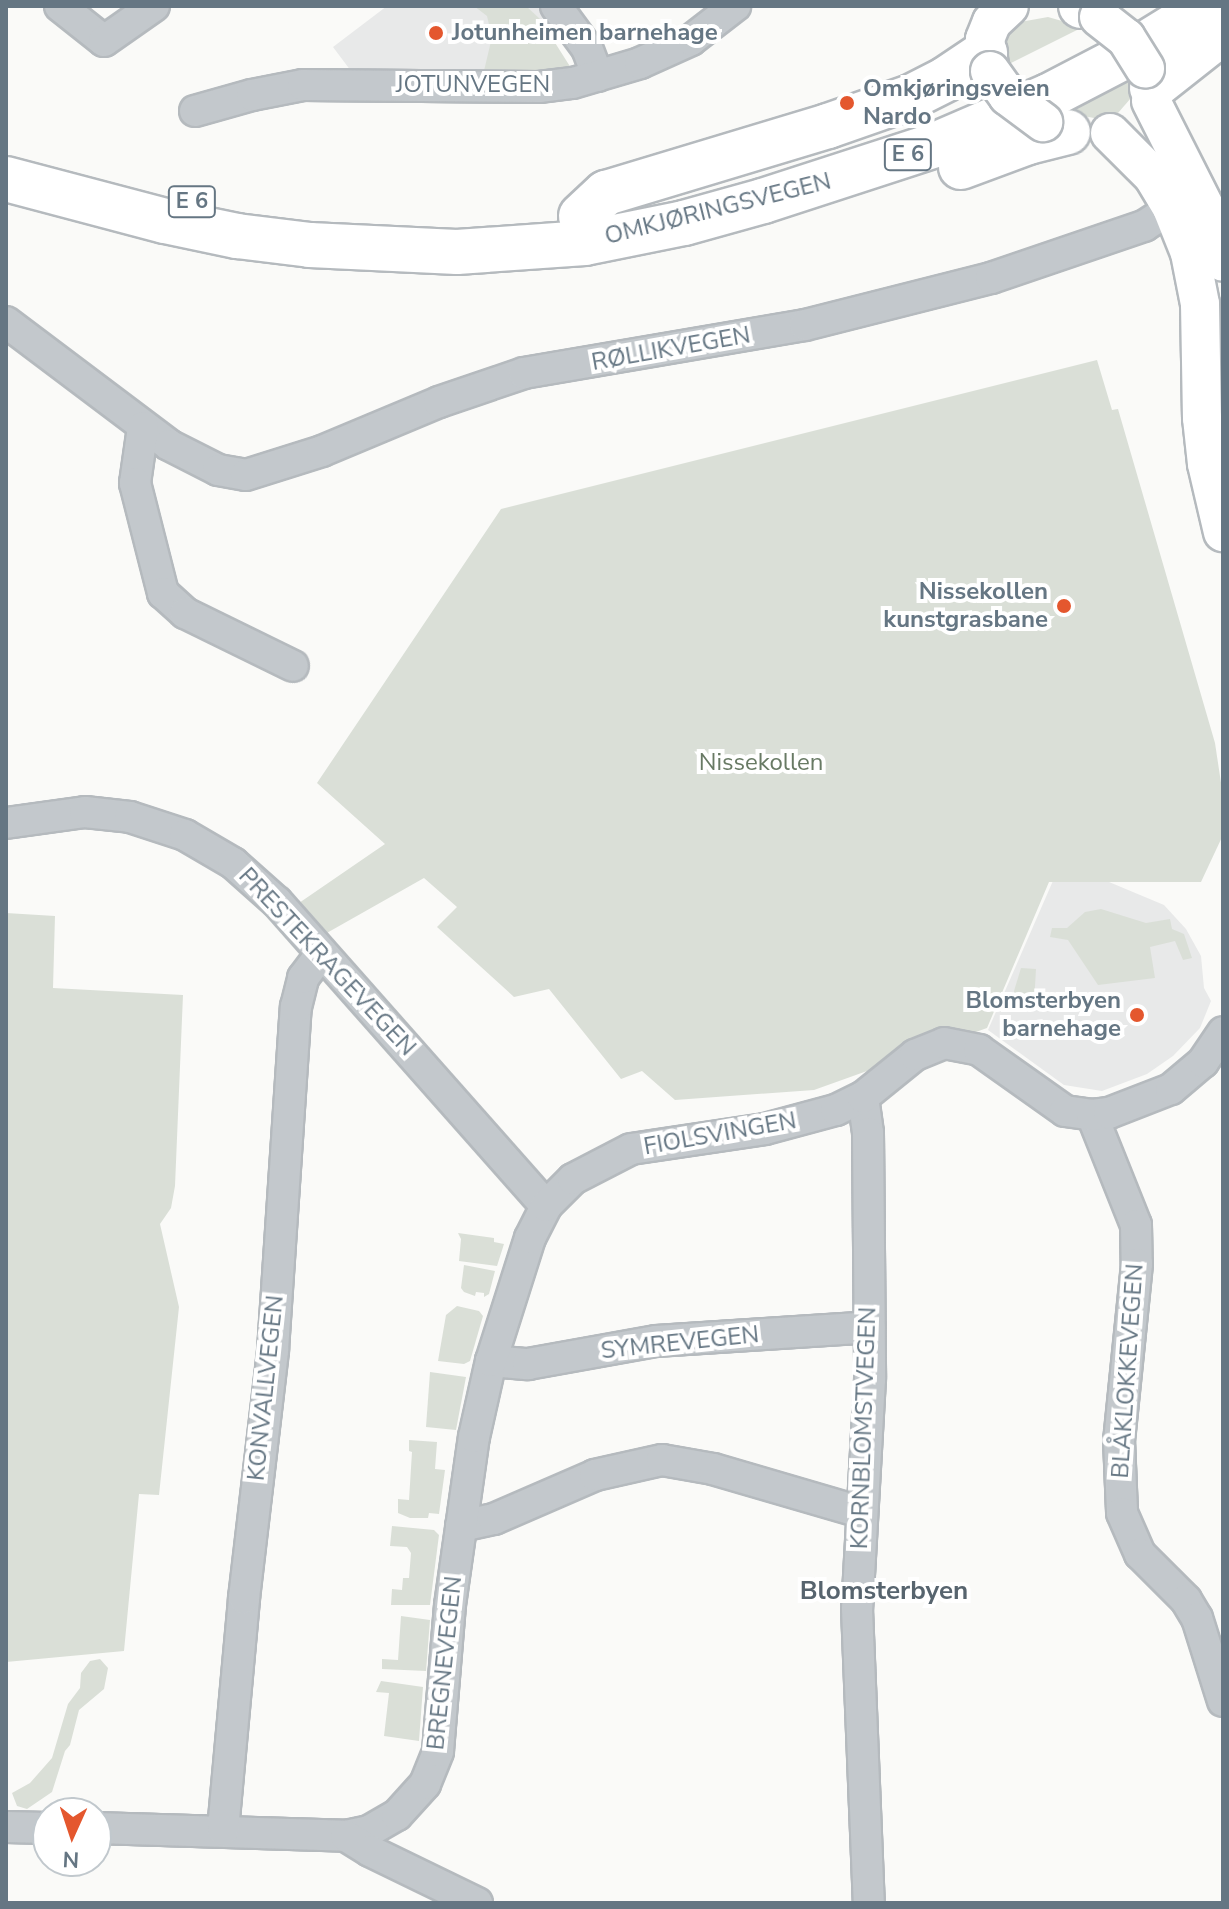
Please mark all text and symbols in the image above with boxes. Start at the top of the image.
place label: Jotunheimen barnehage [452,19,718,47]
marker: Jotunheimen barnehage [427,24,445,42]
street label: JOTUNVEGEN [396,71,550,99]
place label: Omkjøringsveien Nardo [863,75,1050,131]
marker: Omkjøringsveien Nardo [838,94,856,112]
road number: E 6 [882,137,934,173]
street label: OMKJØRINGSVEGEN [602,167,834,251]
road number: E 6 [166,184,218,220]
street label: RØLLIKVEGEN [589,321,753,377]
place label: Nissekollen kunstgrasbane [883,578,1048,634]
marker: Nissekollen kunstgrasbane [1055,597,1073,615]
park label: Nissekollen [699,749,823,777]
street label: PRESTEKRAGEVEGEN [232,862,422,1062]
place label: Blomsterbyen barnehage [965,987,1121,1043]
marker: Blomsterbyen barnehage [1128,1006,1146,1024]
street label: FIOLSVINGEN [641,1106,799,1162]
street label: BLÅKLOKKEVEGEN [1106,1263,1150,1479]
street label: KONVALLVEGEN [242,1294,290,1482]
street label: KORNBLOMSTVEGEN [845,1306,883,1550]
street label: SYMREVEGEN [599,1320,761,1366]
street label: BREGNEVEGEN [422,1575,468,1751]
district label: Blomsterbyen [800,1575,968,1607]
north arrow [32,1797,112,1877]
text: N [62,1844,80,1874]

